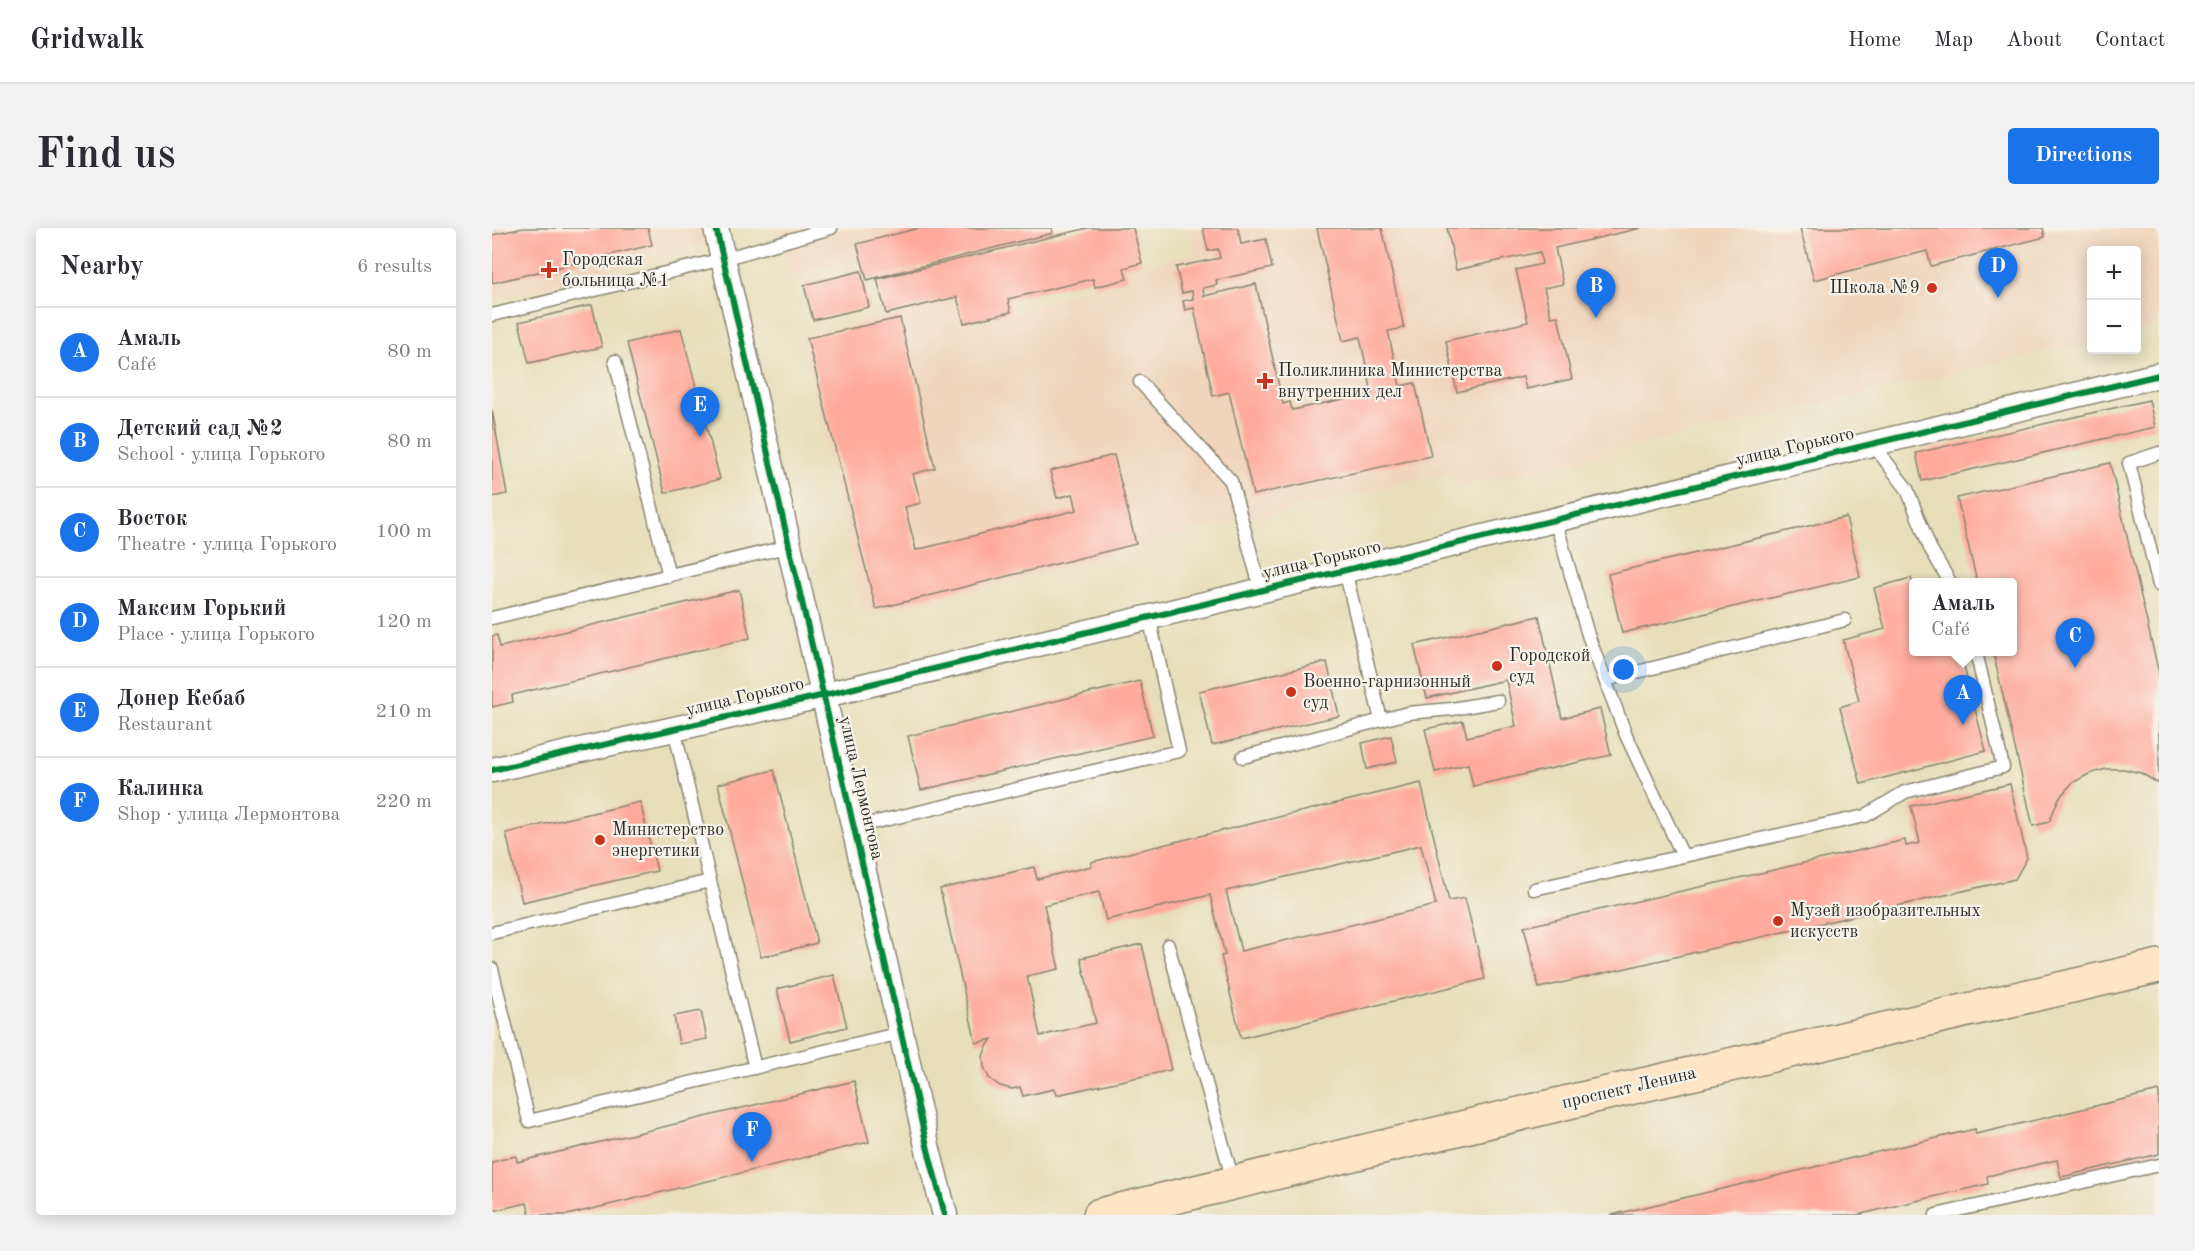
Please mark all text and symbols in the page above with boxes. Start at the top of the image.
text: Gridwalk [30,27,145,55]
text: Home [1848,30,1901,51]
text: Map [1934,30,1973,51]
text: About [2006,30,2062,51]
text: Contact [2095,30,2165,51]
button: Directions [2008,128,2159,184]
text: Find us [36,135,175,177]
map controls [2087,246,2141,354]
button: + [2087,246,2141,300]
pin: D [1978,248,2018,298]
place label: Городская больница №1 [562,251,669,290]
text: Nearby [60,254,144,280]
text: 6 results [357,257,432,277]
marker: Городская больница №1 [540,261,558,279]
pin: B [1576,268,1616,318]
place label: Школа №9 [1830,279,1920,297]
marker: Школа №9 [1925,281,1939,295]
button: − [2087,300,2141,354]
text: Амаль [117,328,181,350]
text: A [72,342,87,362]
text: 80 m [387,342,432,362]
text: Café [117,355,156,375]
place label: Поликлиника Министерства внутренних дел [1278,362,1502,401]
marker: Поликлиника Министерства внутренних дел [1256,372,1274,390]
pin: E [680,388,720,437]
text: Детский сад №2 [117,418,283,440]
street label: улица Горького [1734,425,1856,469]
text: B [72,432,87,452]
text: 80 m [387,432,432,452]
text: School · улица Горького [117,445,325,465]
text: Восток [117,508,187,530]
text: C [73,522,86,542]
text: 100 m [376,522,432,542]
text: Theatre · улица Горького [117,535,337,555]
street label: улица Горького [1261,538,1383,582]
popup [1909,578,2017,656]
text: Амаль [1931,593,1995,615]
text: Максим Горький [117,598,286,620]
text: D [72,612,87,632]
text: 120 m [376,612,432,632]
pin: C [2056,618,2094,668]
text: Café [1931,620,1970,640]
text: Place · улица Горького [117,625,315,645]
place label: Городской суд [1509,647,1590,686]
your location [1609,655,1638,684]
marker: Городской суд [1490,659,1504,673]
place label: Военно-гарнизонный суд [1303,673,1471,712]
street label: улица Горького [684,675,806,719]
pin: A [1944,676,1982,725]
marker: Военно-гарнизонный суд [1284,685,1298,699]
text: Донер Кебаб [117,688,245,710]
text: E [73,702,86,722]
text: 210 m [376,702,432,722]
street label: улица Лермонтова [836,714,886,862]
text: Restaurant [117,715,213,735]
text: Калинка [117,778,204,800]
text: F [73,792,86,812]
text: 220 m [376,792,432,812]
text: Shop · улица Лермонтова [117,805,340,825]
place label: Министерство энергетики [612,821,724,860]
marker: Министерство энергетики [593,833,607,847]
place label: Музей изобразительных искусств [1790,902,1981,941]
marker: Музей изобразительных искусств [1771,914,1785,928]
street label: проспект Ленина [1560,1064,1698,1112]
pin: F [732,1112,772,1162]

